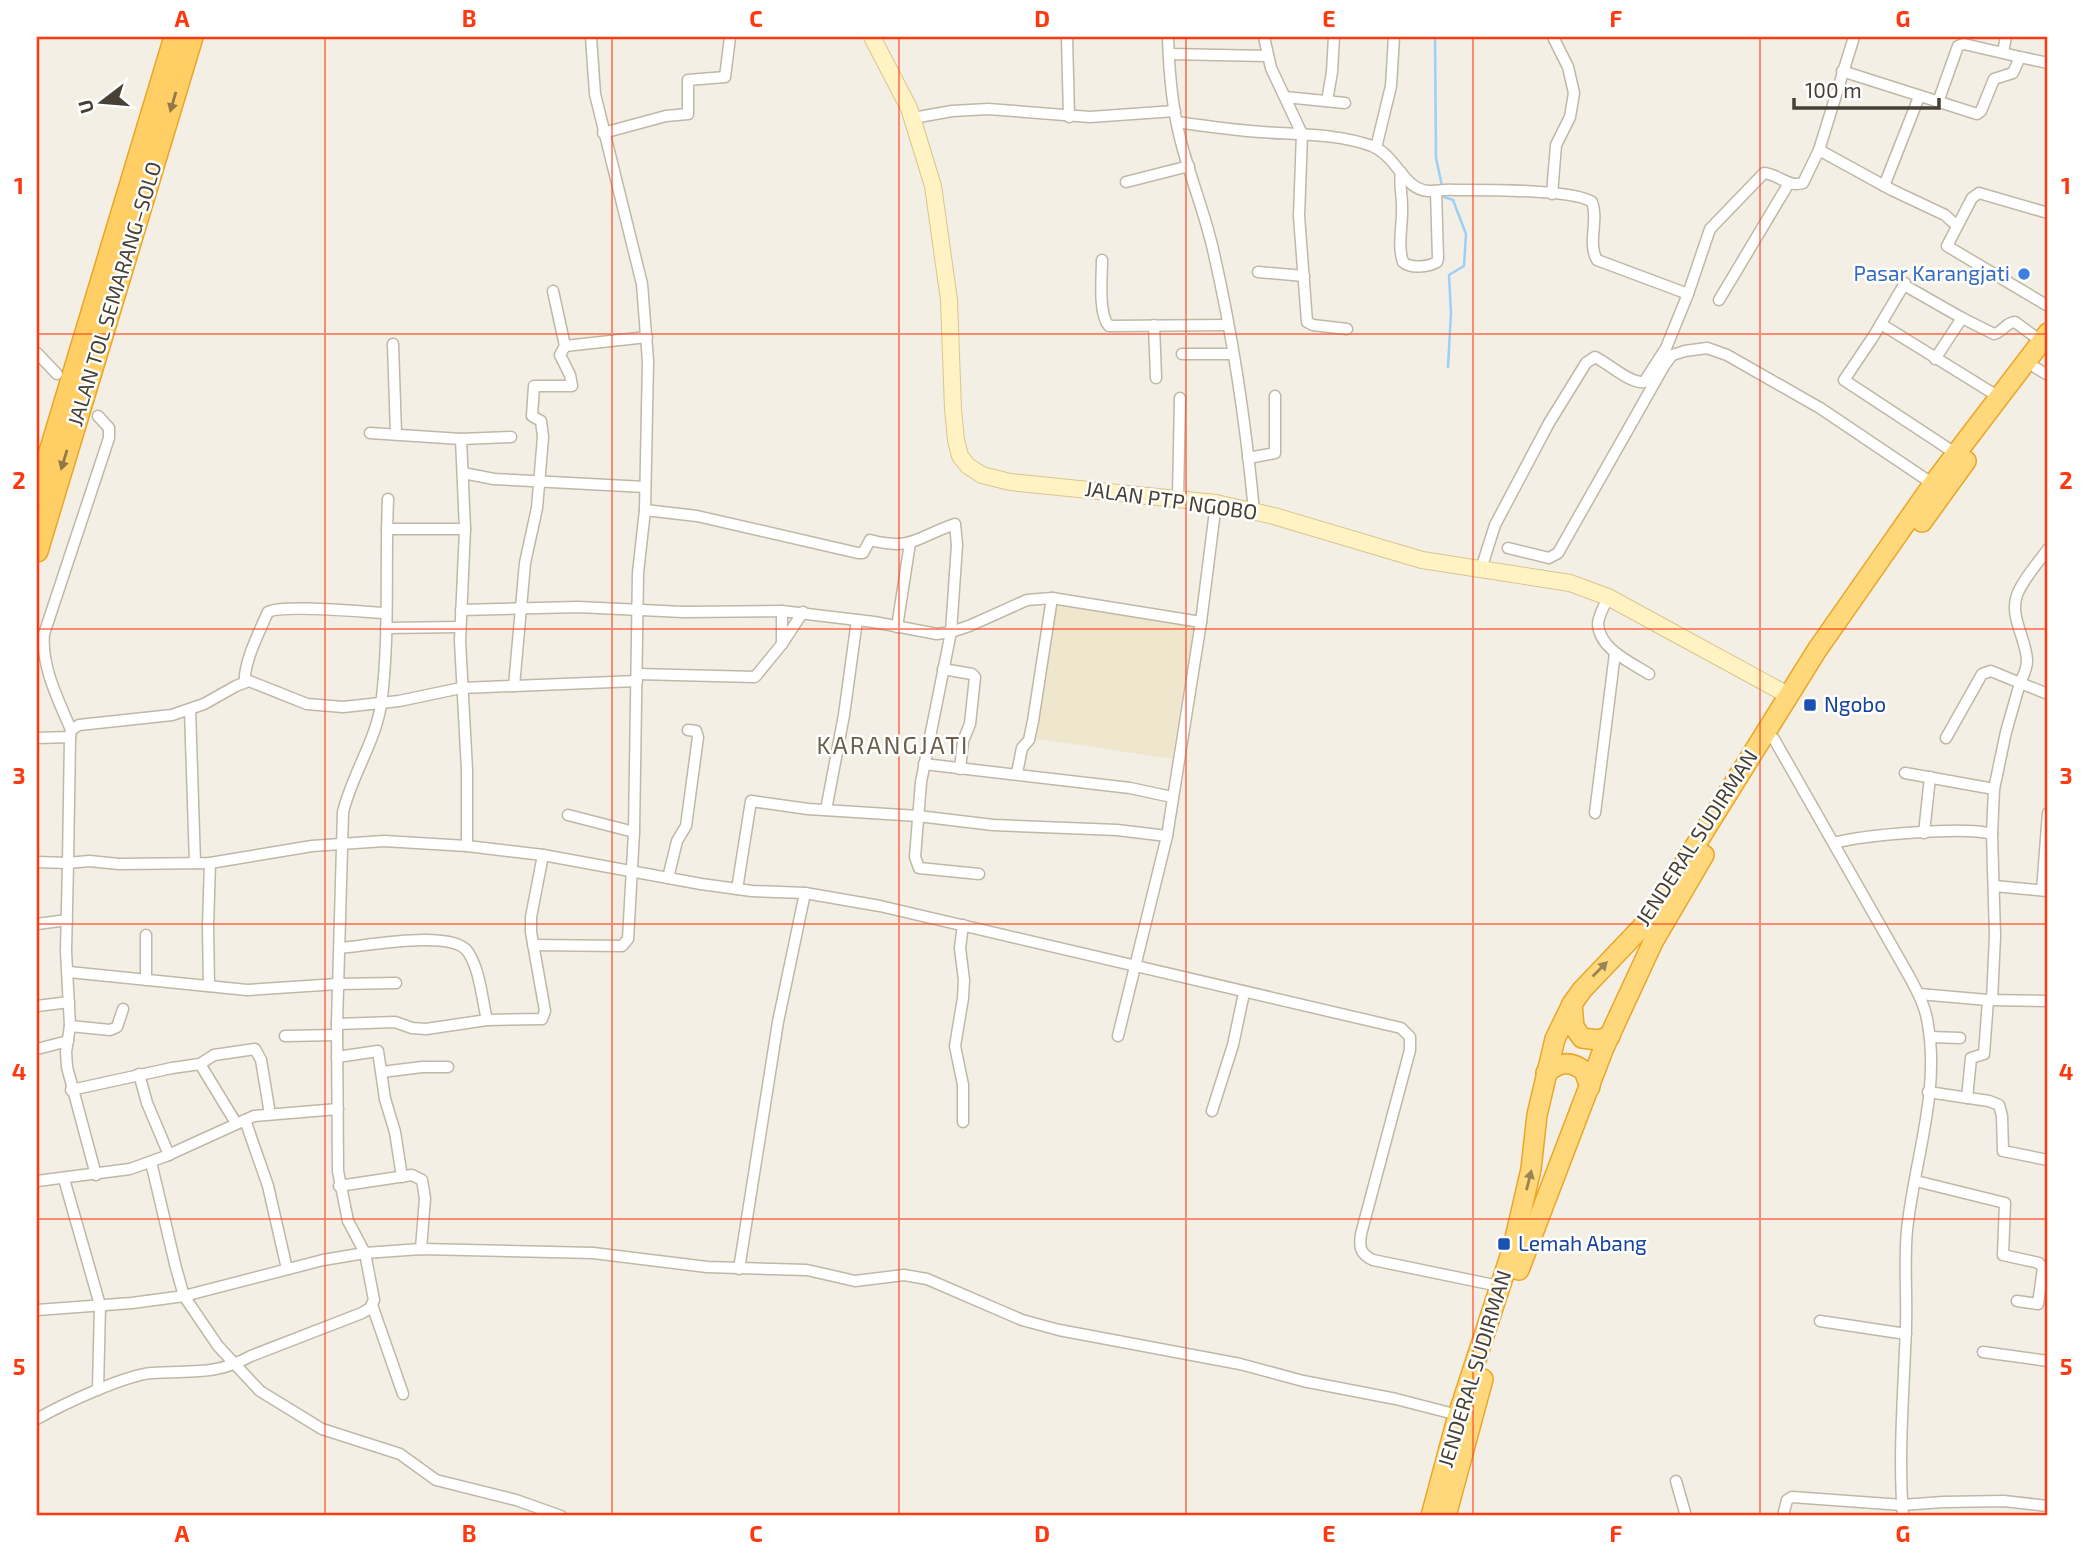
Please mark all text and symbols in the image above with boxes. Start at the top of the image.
text: A [174,4,190,32]
text: B [462,4,476,32]
text: C [749,4,763,32]
text: D [1034,4,1050,32]
text: E [1322,4,1336,32]
text: F [1610,4,1623,32]
text: G [1896,4,1910,32]
north arrow [66,66,136,136]
scale bar [1794,66,1940,110]
text: 100 m [1805,77,1862,102]
one-way arrow [167,91,178,113]
text: U [72,97,98,116]
street label: JALAN TOL SEMARANG–SOLO [61,158,166,429]
text: 1 [14,171,24,199]
text: 1 [2061,171,2071,199]
place label: Pasar Karangjati [1854,260,2010,286]
marker: Pasar Karangjati [2016,266,2032,282]
one-way arrow [58,450,68,471]
text: 2 [12,466,26,494]
text: 2 [2059,466,2073,494]
street label: JALAN PTP NGOBO [1083,475,1259,524]
place label: Ngobo [1824,691,1886,716]
marker: Ngobo [1802,697,1818,713]
district label: KARANGJATI [817,730,969,759]
street label: JENDERAL SUDIRMAN [1629,744,1762,930]
text: 3 [12,761,26,789]
text: 3 [2059,761,2073,789]
one-way arrow [1592,961,1609,978]
text: 4 [12,1057,26,1085]
text: 4 [2059,1057,2073,1085]
one-way arrow [1523,1169,1534,1191]
place label: Lemah Abang [1518,1230,1647,1255]
marker: Lemah Abang [1496,1236,1512,1252]
street label: JENDERAL SUDIRMAN [1432,1267,1515,1470]
text: 5 [13,1352,25,1380]
text: 5 [2060,1352,2072,1380]
text: A [174,1519,190,1547]
text: B [462,1519,476,1547]
text: C [749,1519,763,1547]
text: D [1034,1519,1050,1547]
text: E [1322,1519,1336,1547]
text: F [1610,1519,1623,1547]
text: G [1896,1519,1910,1547]

